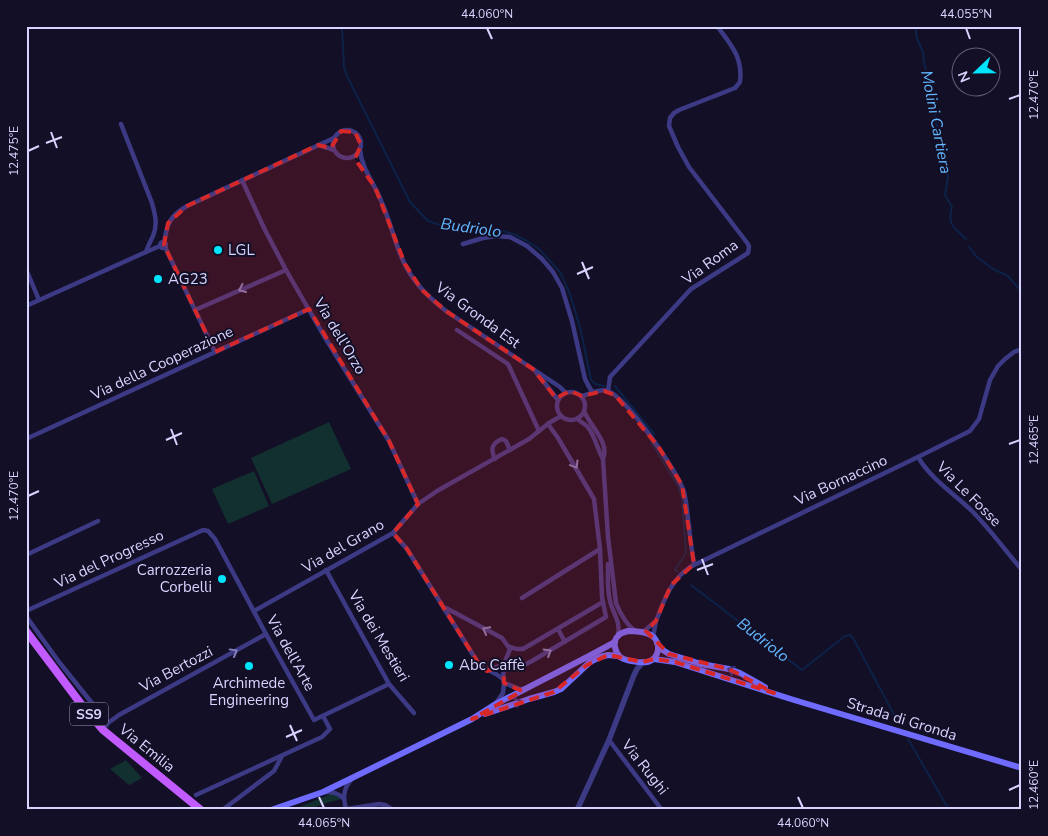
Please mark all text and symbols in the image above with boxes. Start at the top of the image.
text: 44.060°N [461,6,513,22]
text: 44.055°N [940,6,992,22]
north arrow [950,48,1000,98]
water label: Molini Cartiera [915,68,957,176]
text: N [954,68,975,85]
text: 12.470°E [1026,70,1042,120]
text: 12.475°E [6,126,22,176]
water label: Budriolo [439,213,503,243]
street label: Via Roma [677,235,742,290]
place label: LGL [228,240,255,260]
marker: LGL [212,244,224,256]
place label: AG23 [168,269,208,289]
marker: AG23 [152,273,164,285]
street label: Via Gronda Est [431,277,525,353]
one-way arrow [238,283,247,294]
street label: Via dell'Orzo [309,293,371,378]
street label: Via della Cooperazione [87,321,236,405]
text: 12.465°E [1026,415,1042,465]
street label: Via Bornaccino [791,450,891,511]
street label: Via Le Fosse [931,456,1006,531]
one-way arrow [568,459,578,468]
text: 12.470°E [6,471,22,521]
street label: Via del Grano [297,514,388,578]
street label: Via del Progresso [50,525,167,594]
place label: Carrozzeria Corbelli [137,560,212,597]
marker: Carrozzeria Corbelli [216,573,228,585]
street label: Via dei Mestieri [343,586,414,685]
street label: Via dell'Arte [261,611,320,695]
water label: Budriolo [732,613,794,668]
one-way arrow [483,626,492,636]
street label: Via Bertozzi [135,641,216,697]
one-way arrow [228,648,237,658]
one-way arrow [542,649,551,659]
place label: Abc Caffè [459,655,525,675]
marker: Abc Caffè [443,659,455,671]
marker: Archimede Engineering [243,660,255,672]
one-way arrow [728,666,736,676]
place label: Archimede Engineering [209,673,289,710]
street label: Strada di Gronda [845,693,959,745]
one-way arrow [513,698,522,708]
road number: SS9 [70,702,108,726]
street label: Via Emilia [114,719,179,777]
street label: Via Rughi [617,734,673,799]
text: 12.460°E [1026,760,1042,810]
text: 44.065°N [298,815,350,831]
text: 44.060°N [777,815,829,831]

